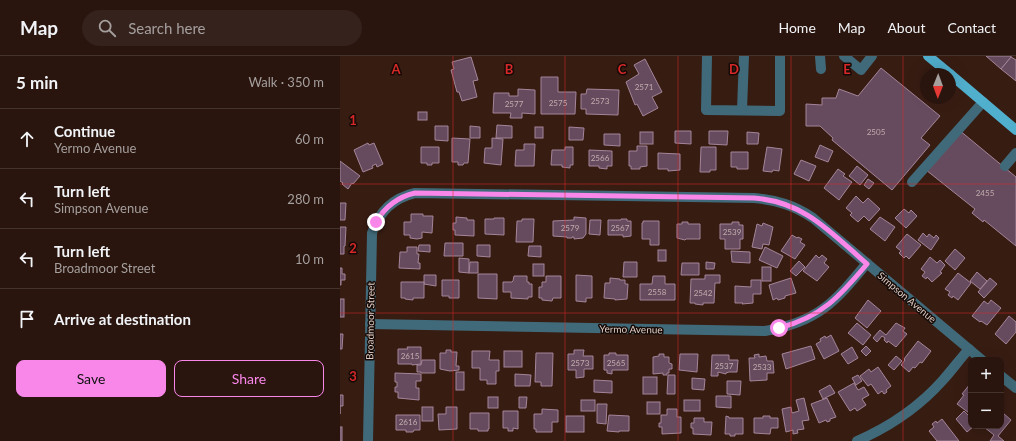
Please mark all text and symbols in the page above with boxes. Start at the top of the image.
search box [82,10,362,46]
text: Map [20,16,58,39]
icon: search [96,17,118,39]
text: Search here [128,19,206,37]
text: Home [778,19,816,36]
text: Map [838,19,865,36]
text: About [887,19,925,36]
text: Contact [947,19,996,36]
text: A [390,61,401,77]
text: B [505,61,514,77]
text: C [618,61,627,77]
text: D [729,61,739,77]
text: E [843,61,851,77]
north arrow [920,68,956,104]
text: 5 min [16,72,58,93]
text: Walk · 350 m [248,74,324,90]
house number: 2571 [635,82,654,92]
house number: 2573 [591,96,610,106]
house number: 2575 [549,98,568,108]
house number: 2577 [505,99,524,109]
text: 1 [349,112,357,128]
text: Continue [54,122,115,140]
house number: 2505 [867,127,886,137]
icon: ahead [16,128,38,150]
text: 60 m [295,131,324,147]
text: Yermo Avenue [54,140,136,156]
house number: 2566 [591,153,610,163]
text: Turn left [54,182,110,200]
icon: left [16,188,38,210]
house number: 2455 [976,188,995,198]
text: 280 m [287,191,324,207]
text: Simpson Avenue [54,200,148,216]
route end [367,213,385,231]
house number: 2579 [561,223,580,233]
house number: 2567 [611,223,630,233]
house number: 2539 [723,227,742,237]
text: 2 [349,240,357,256]
text: Turn left [54,242,110,260]
icon: left [16,248,38,270]
text: 10 m [295,251,324,267]
text: Broadmoor Street [54,260,155,276]
street label: Simpson Avenue [875,269,939,325]
street label: Broadmoor Street [363,282,377,360]
house number: 2558 [648,287,667,297]
house number: 2542 [694,288,713,298]
icon: arrive [16,308,38,330]
text: Arrive at destination [54,310,191,328]
route start [770,319,788,337]
street label: Yermo Avenue [599,322,663,336]
house number: 2615 [401,351,420,361]
map controls [968,357,1004,429]
button: + [968,357,1004,393]
house number: 2573 [571,358,590,368]
house number: 2565 [607,358,626,368]
button: Save [16,360,166,397]
button: Share [174,360,324,397]
house number: 2537 [715,361,734,371]
house number: 2533 [753,362,772,372]
text: 3 [349,368,357,384]
button: − [968,393,1004,429]
house number: 2616 [399,417,418,427]

